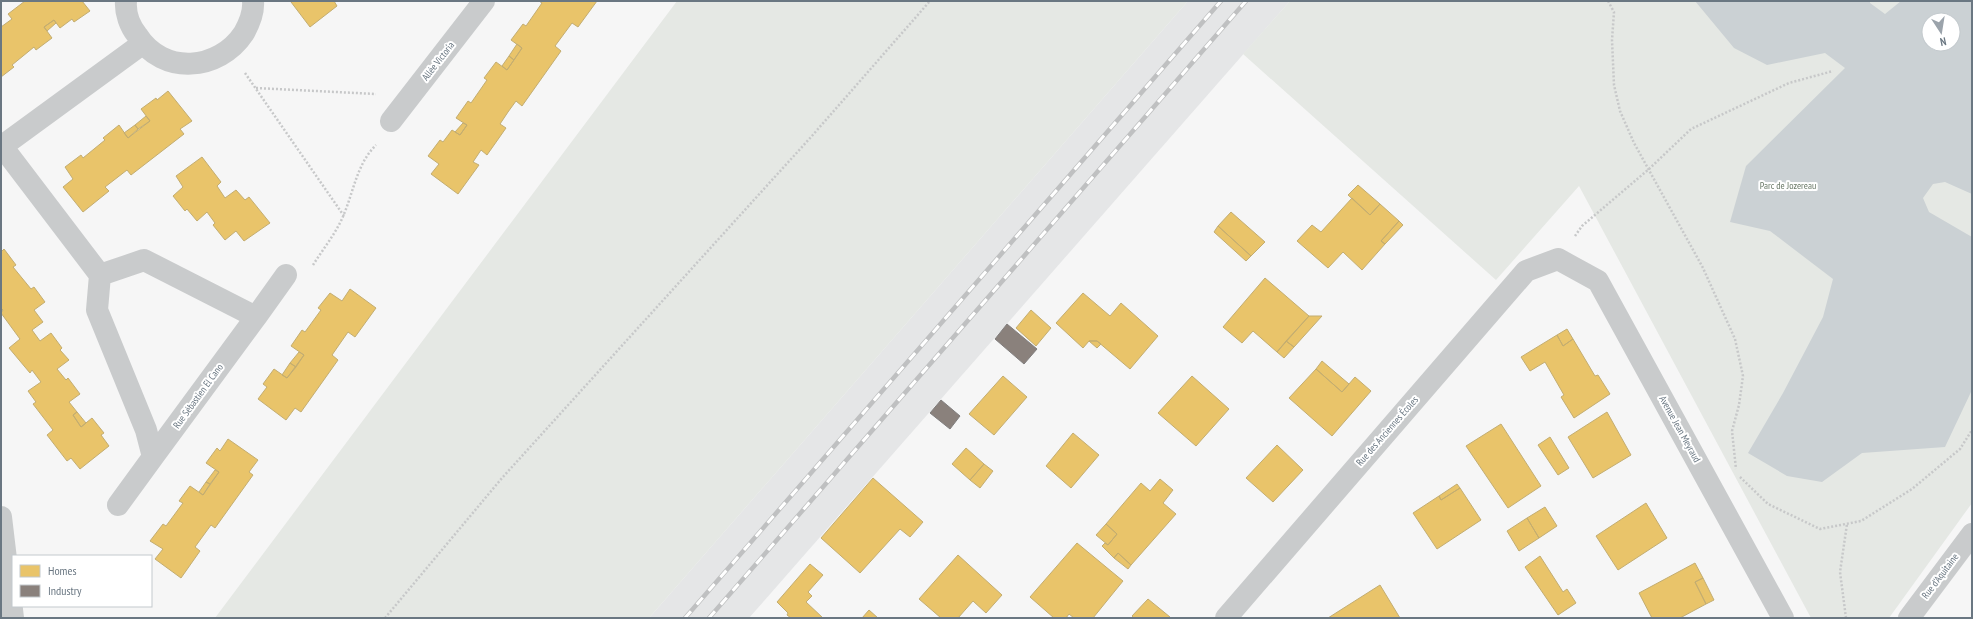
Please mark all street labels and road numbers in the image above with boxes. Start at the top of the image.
street label: Allée Victoria [419,39,457,83]
street label: Rue Sébastien El Cano [170,361,226,431]
street label: Rue des Anciennes Écoles [1353,393,1421,469]
street label: Avenue Jean Meyraud [1656,394,1704,464]
street label: Rue d'Aquitaine [1919,551,1961,601]

